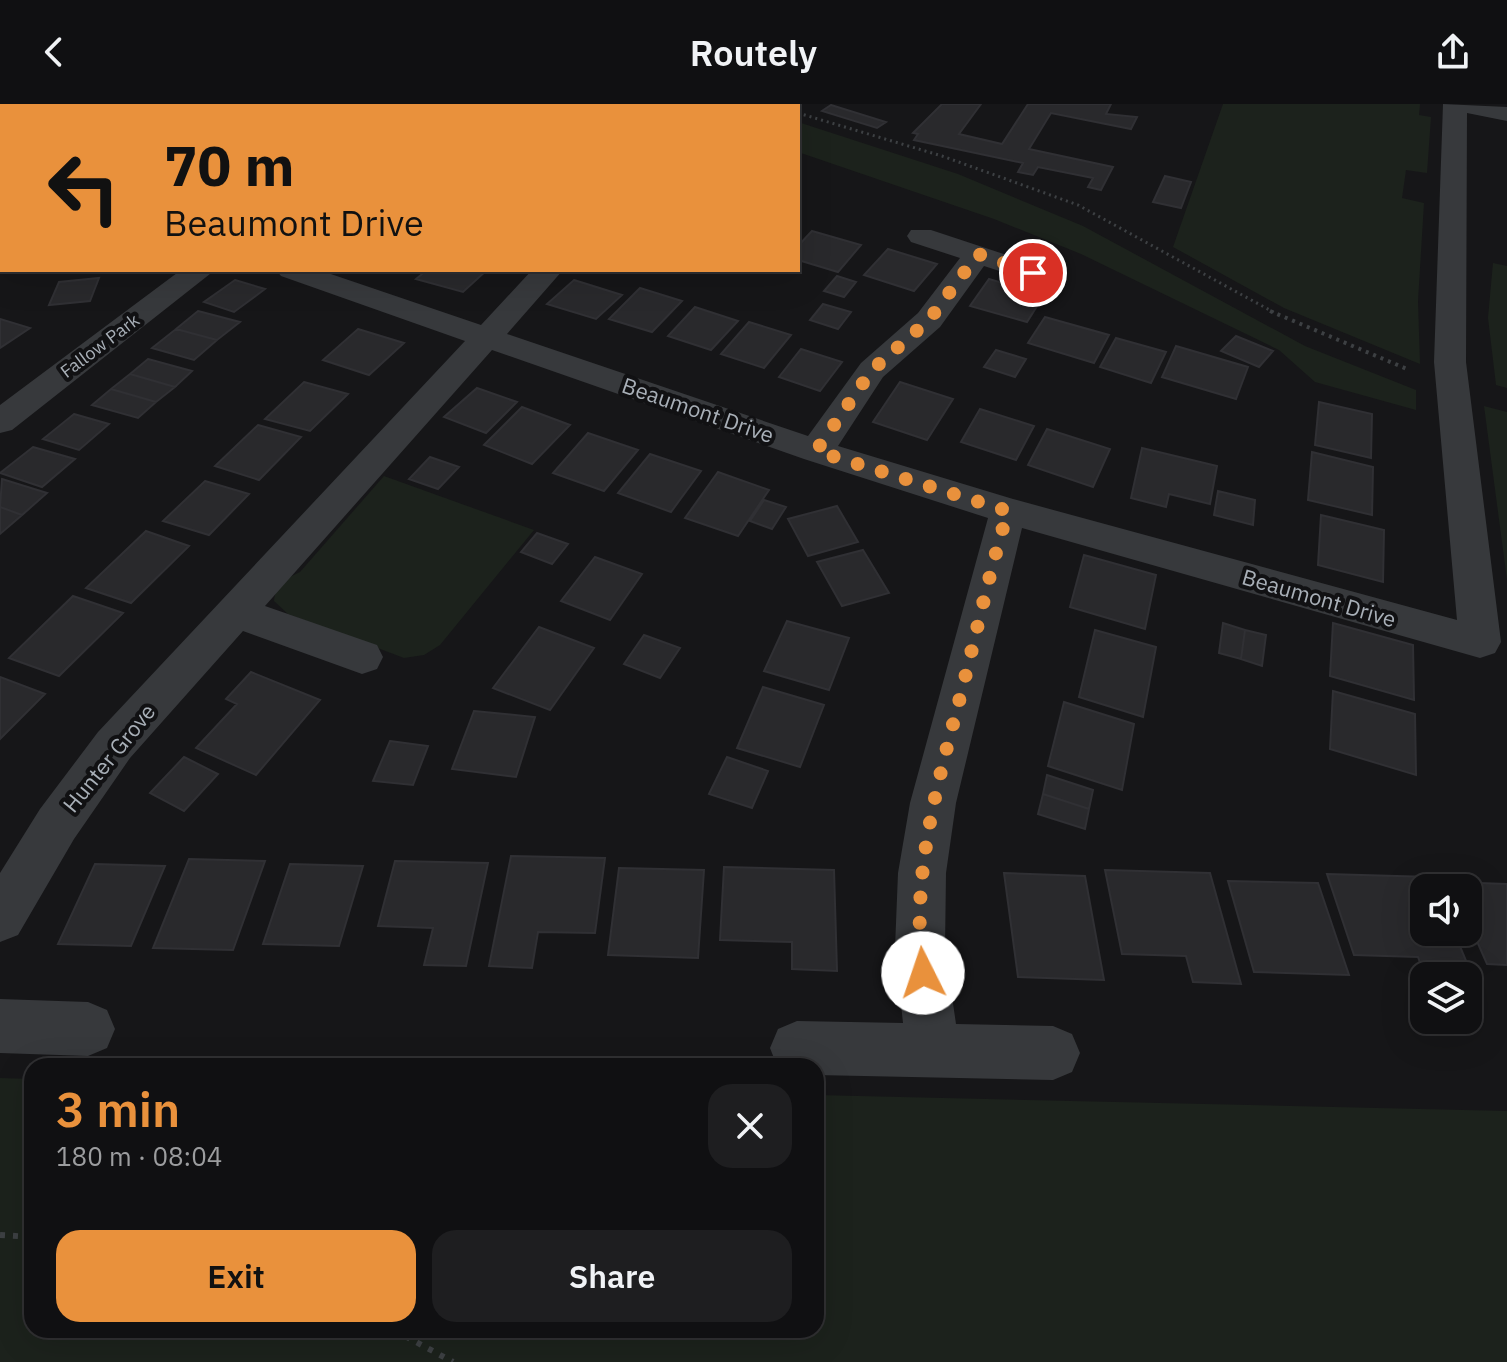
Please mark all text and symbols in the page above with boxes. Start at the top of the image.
text: Routely [690,29,817,76]
icon: back [32,30,76,74]
icon: share [1431,30,1475,74]
text: 70 m [164,129,294,201]
icon: left [32,136,136,240]
text: Beaumont Drive [164,199,424,246]
pin [999,239,1067,307]
icon: arrive [1011,251,1055,295]
street label: Fallow Park [56,308,144,383]
street label: Beaumont Drive [618,370,778,449]
street label: Beaumont Drive [1239,562,1399,633]
street label: Hunter Grove [56,697,161,818]
map controls [1410,874,1482,1034]
button: sound [1410,874,1482,946]
position arrow [881,931,965,1015]
button: layers [1410,962,1482,1034]
text: 3 min [56,1078,180,1140]
button: close [708,1084,792,1168]
text: 180 m · 08:04 [56,1139,222,1173]
button: Exit [56,1230,416,1322]
button: Share [432,1230,792,1322]

